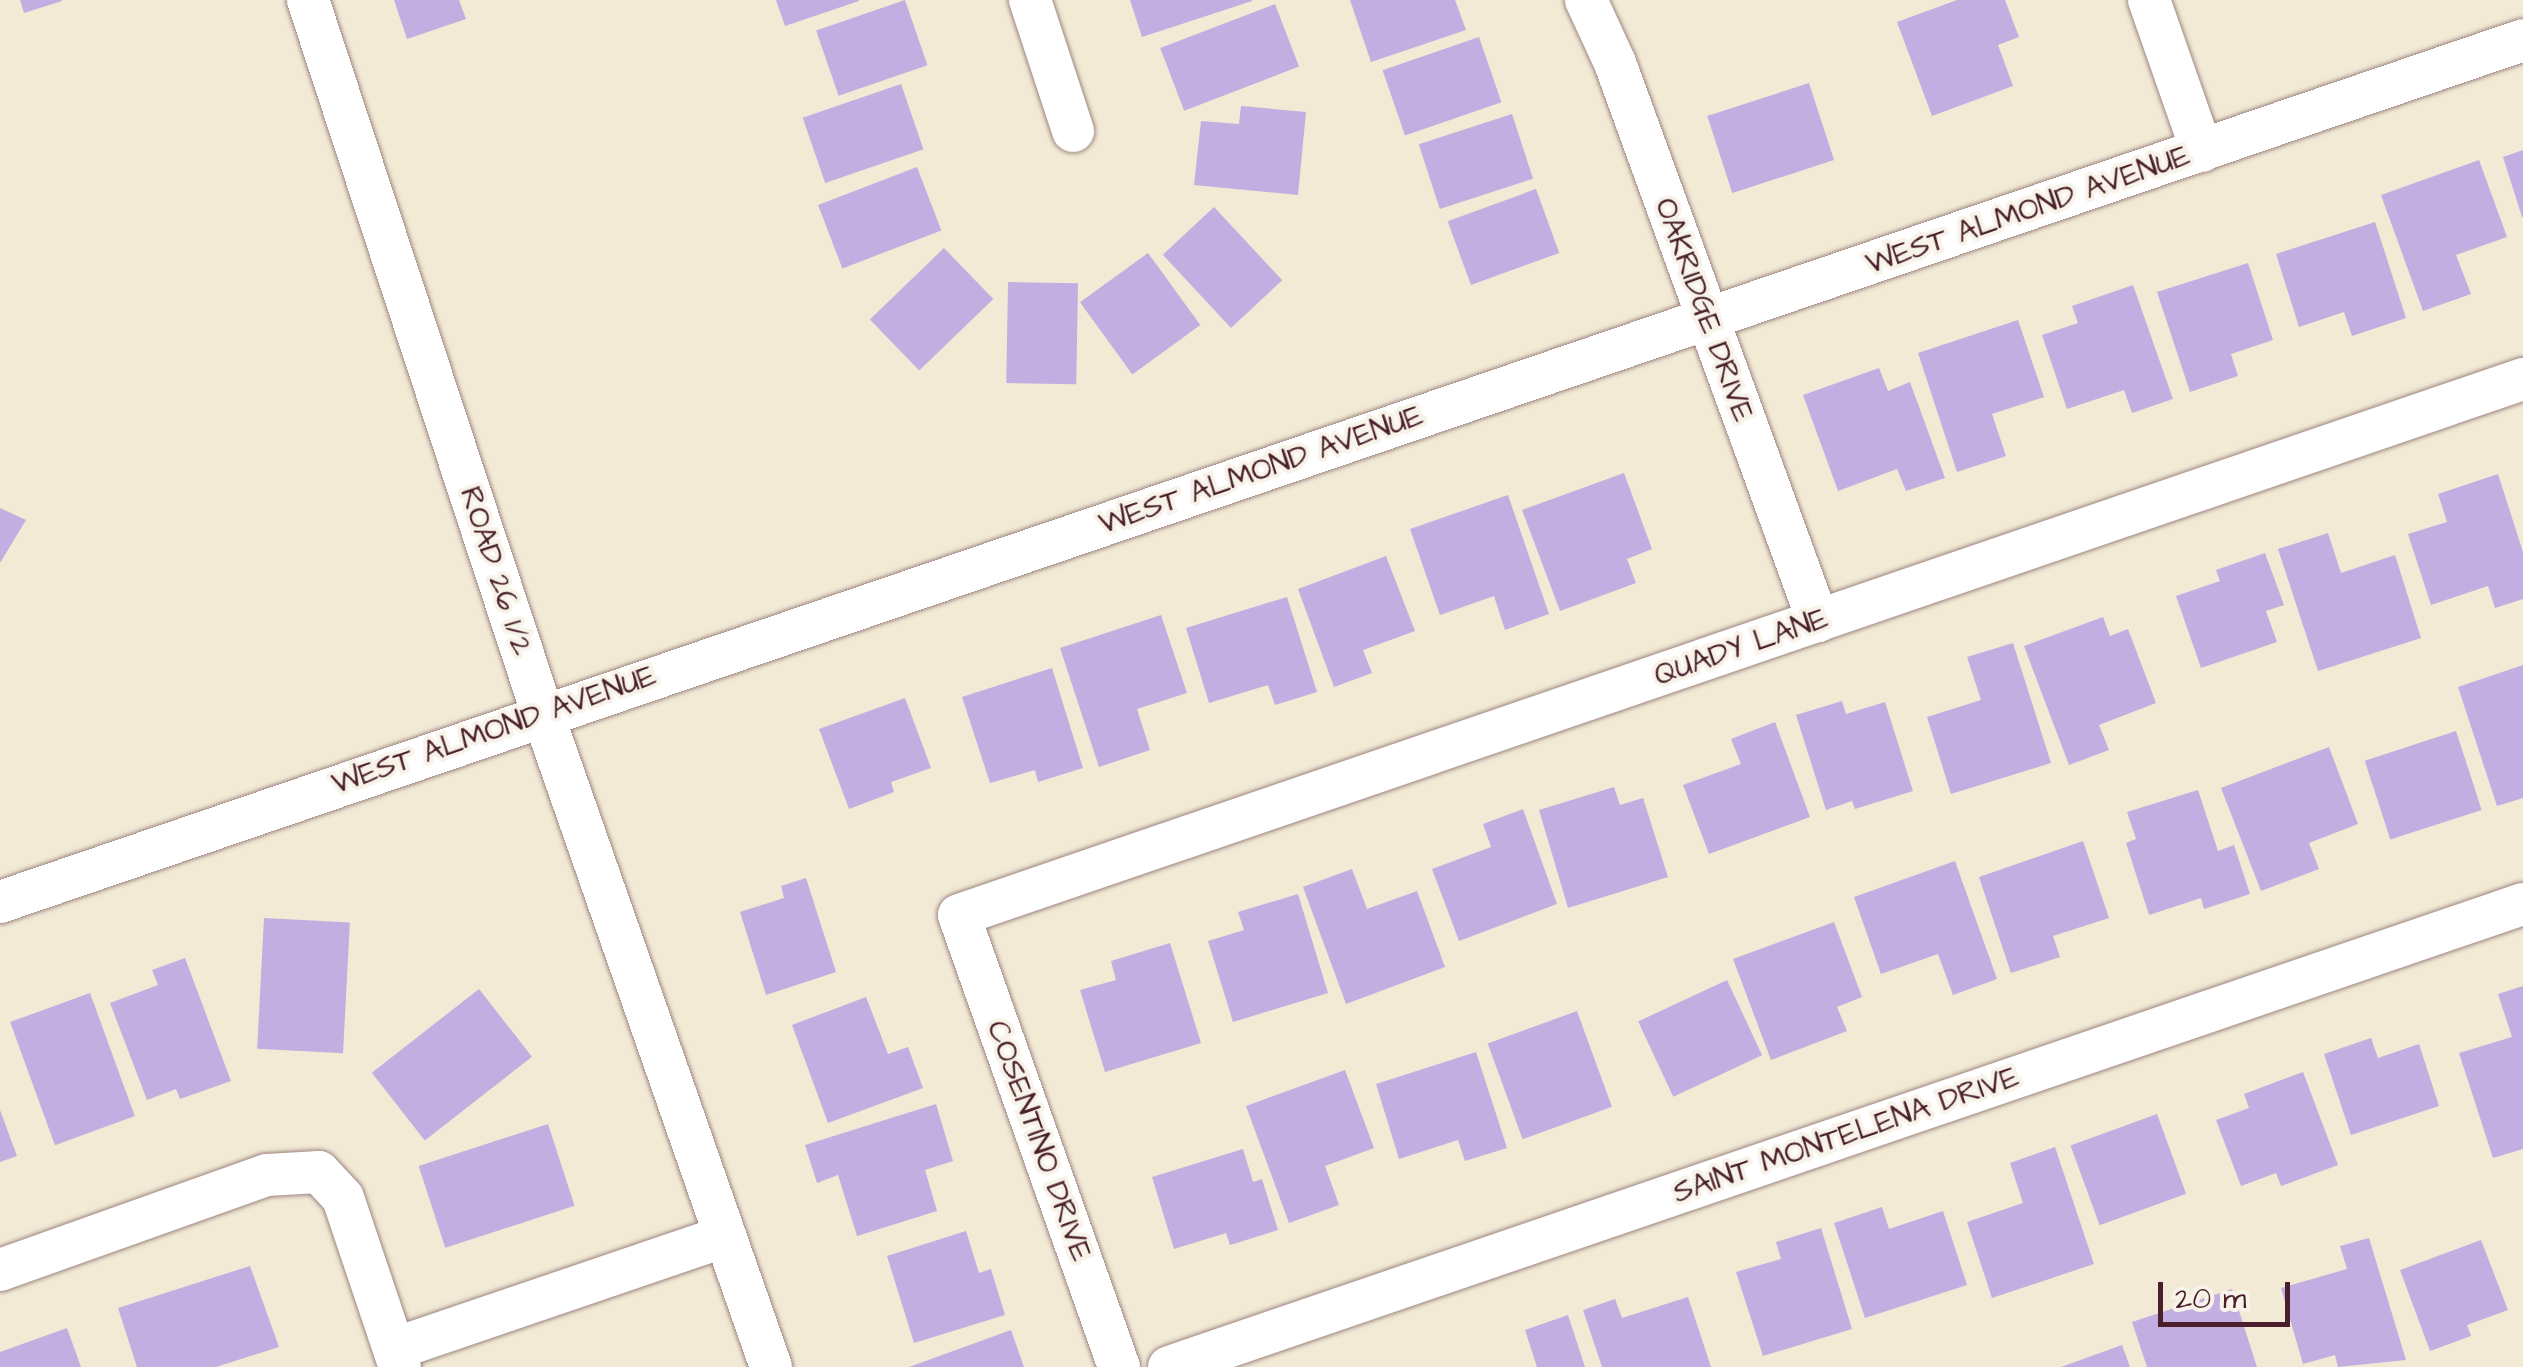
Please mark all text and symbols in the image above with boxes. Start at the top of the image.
street label: WEST ALMOND AVENUE [1861,138,2195,282]
street label: OAKRIDGE DRIVE [1647,193,1761,427]
street label: WEST ALMOND AVENUE [1094,398,1428,542]
street label: ROAD 26 1/2 [452,482,540,660]
street label: QUADY LANE [1649,600,1833,694]
street label: WEST ALMOND AVENUE [327,658,661,802]
street label: COSENTINO DRIVE [979,1016,1099,1266]
street label: SAINT MONTELENA DRIVE [1668,1059,2024,1211]
scale bar [2163,1262,2296,1324]
text: 20 m [2175,1278,2246,1320]

